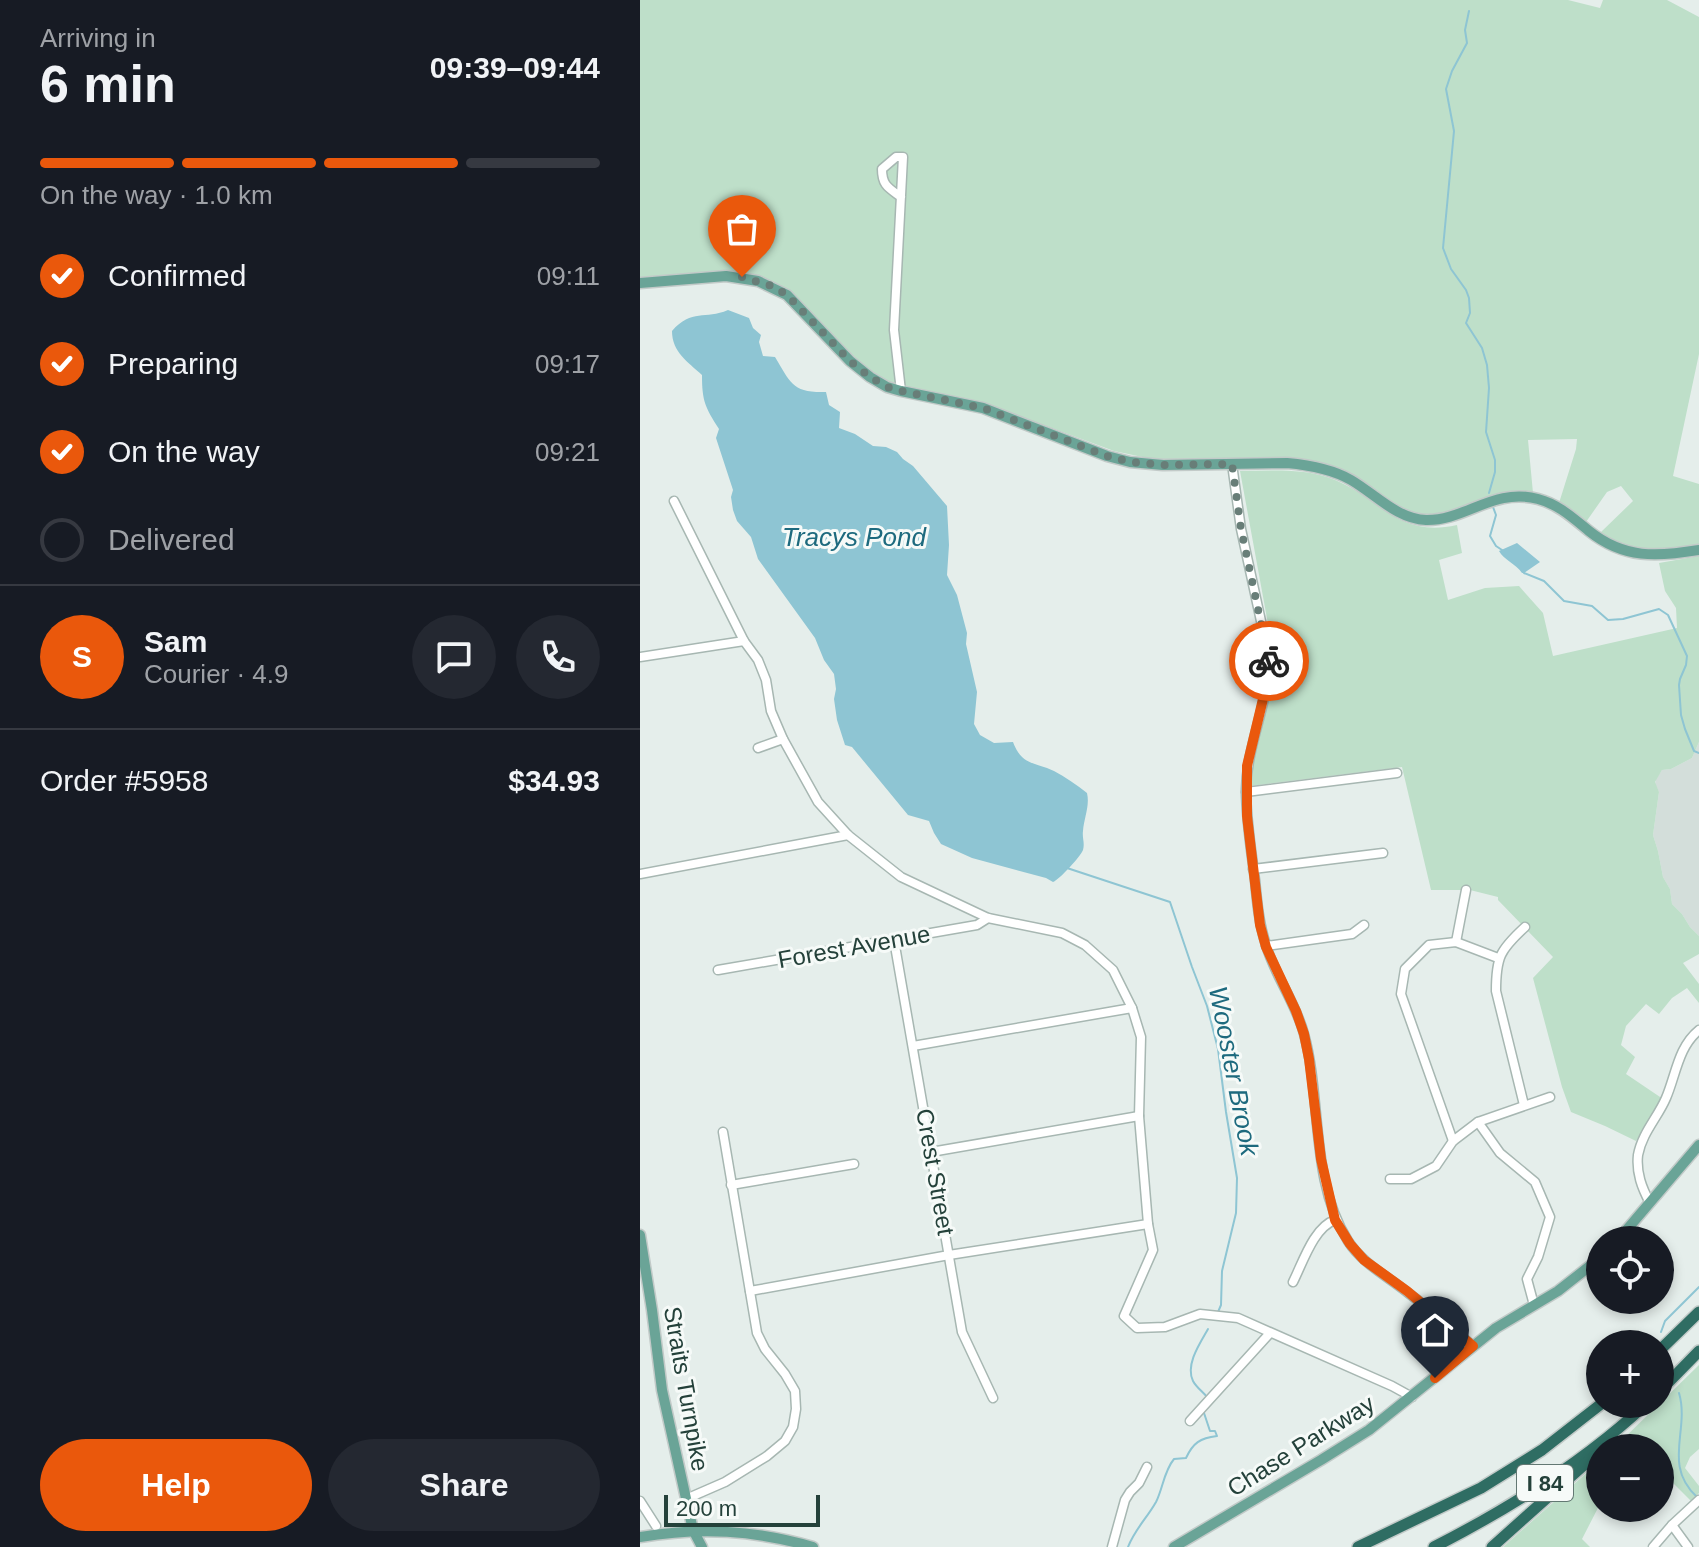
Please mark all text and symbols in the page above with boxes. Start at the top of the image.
text: Arriving in [40,23,156,53]
text: 09:39–09:44 [430,51,600,84]
text: 6 min [40,55,176,113]
text: On the way · 1.0 km [40,180,273,210]
pin [708,195,776,277]
icon: bag [720,207,764,251]
icon: check [40,254,84,298]
text: Confirmed [108,259,246,292]
text: 09:11 [537,261,600,291]
icon: check [40,342,84,386]
text: Preparing [108,347,238,380]
text: 09:17 [535,349,600,379]
icon: check [40,430,84,474]
text: On the way [108,435,260,468]
text: 09:21 [535,437,600,467]
water label: Tracys Pond [782,522,928,552]
text: Delivered [108,523,235,556]
button: chat [412,615,496,699]
button: phone [516,615,600,699]
courier [1229,621,1309,701]
text: Sam [144,625,207,658]
icon: bike [1247,639,1291,683]
text: S [72,640,92,673]
text: Courier · 4.9 [144,659,289,689]
text: Order #5958 [40,764,208,797]
text: $34.93 [508,764,600,797]
street label: Forest Avenue [776,920,932,973]
water label: Wooster Brook [1203,984,1266,1160]
street label: Crest Street [911,1107,960,1238]
map controls [1586,1226,1674,1522]
button: locate [1586,1226,1674,1314]
pin [1401,1296,1469,1378]
street label: Straits Turnpike [659,1304,714,1473]
icon: home [1413,1308,1457,1352]
button: + [1586,1330,1674,1418]
street label: Chase Parkway [1222,1390,1379,1502]
button: − [1586,1434,1674,1522]
button: Help [40,1439,312,1531]
button: Share [328,1439,600,1531]
road number: I 84 [1517,1465,1573,1501]
scale bar [664,1491,820,1527]
text: 200 m [676,1496,737,1521]

